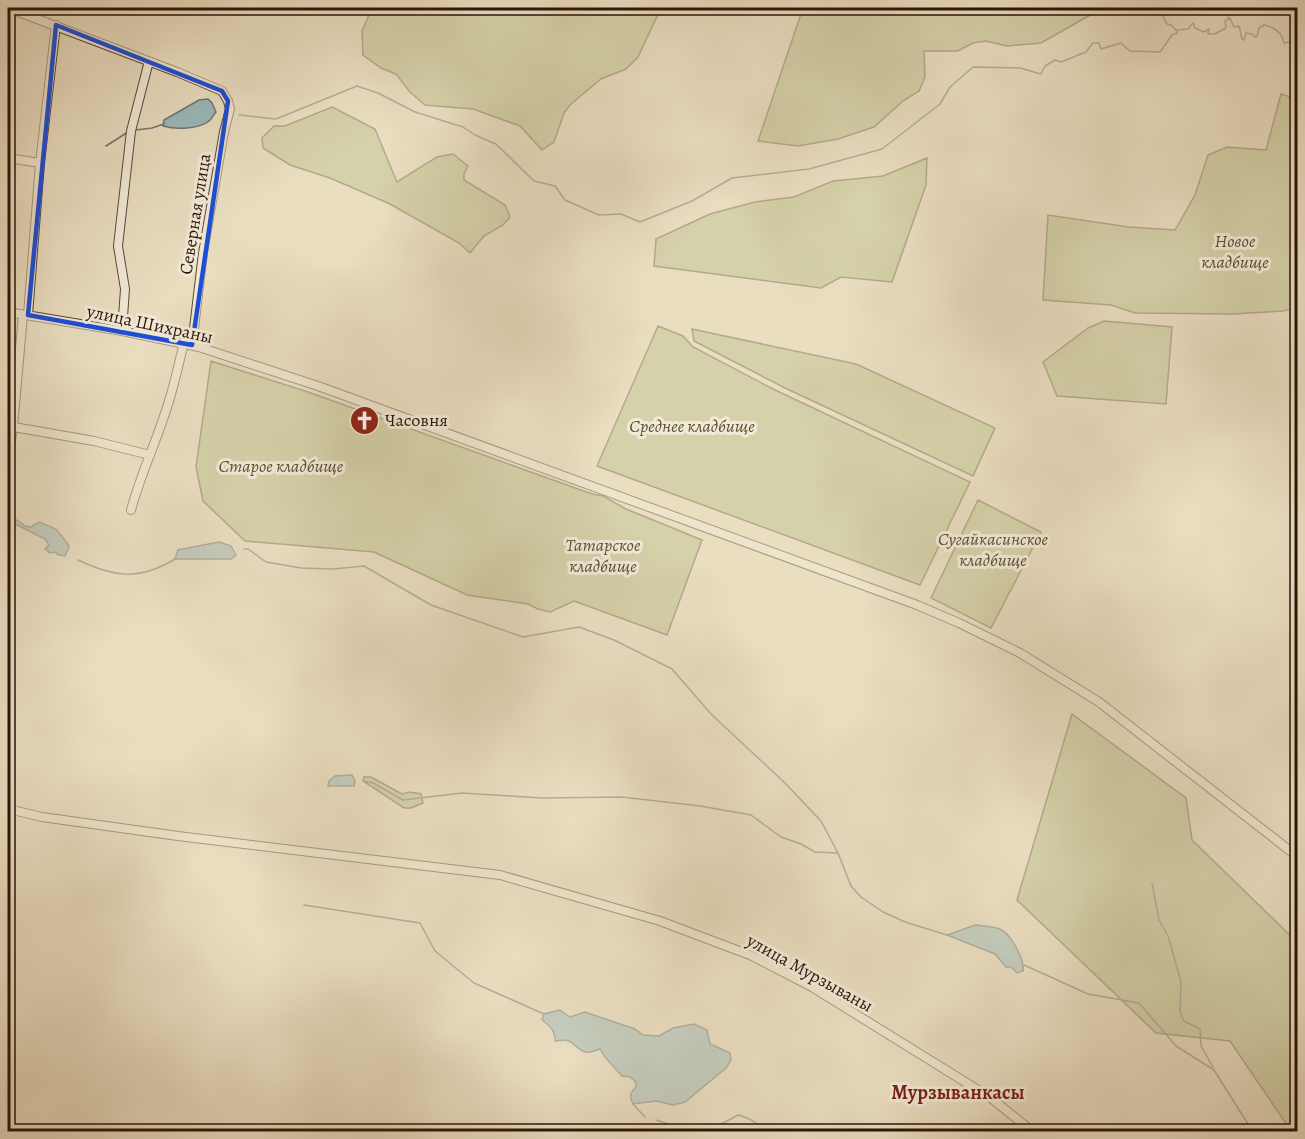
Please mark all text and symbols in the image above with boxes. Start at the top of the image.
street label: Северная улица [174,151,217,276]
park label: Новое кладбище [1201,229,1269,274]
street label: улица Шихраны [84,299,215,349]
church icon: Часовня [348,404,380,436]
place label: Часовня [385,408,448,432]
park label: Среднее кладбище [629,414,755,438]
park label: Старое кладбище [219,454,344,478]
park label: Сугайкасинское кладбище [938,527,1049,572]
park label: Татарское кладбище [566,533,641,578]
street label: улица Мурзываны [742,928,878,1018]
district label: Мурзыванкасы [891,1079,1025,1106]

